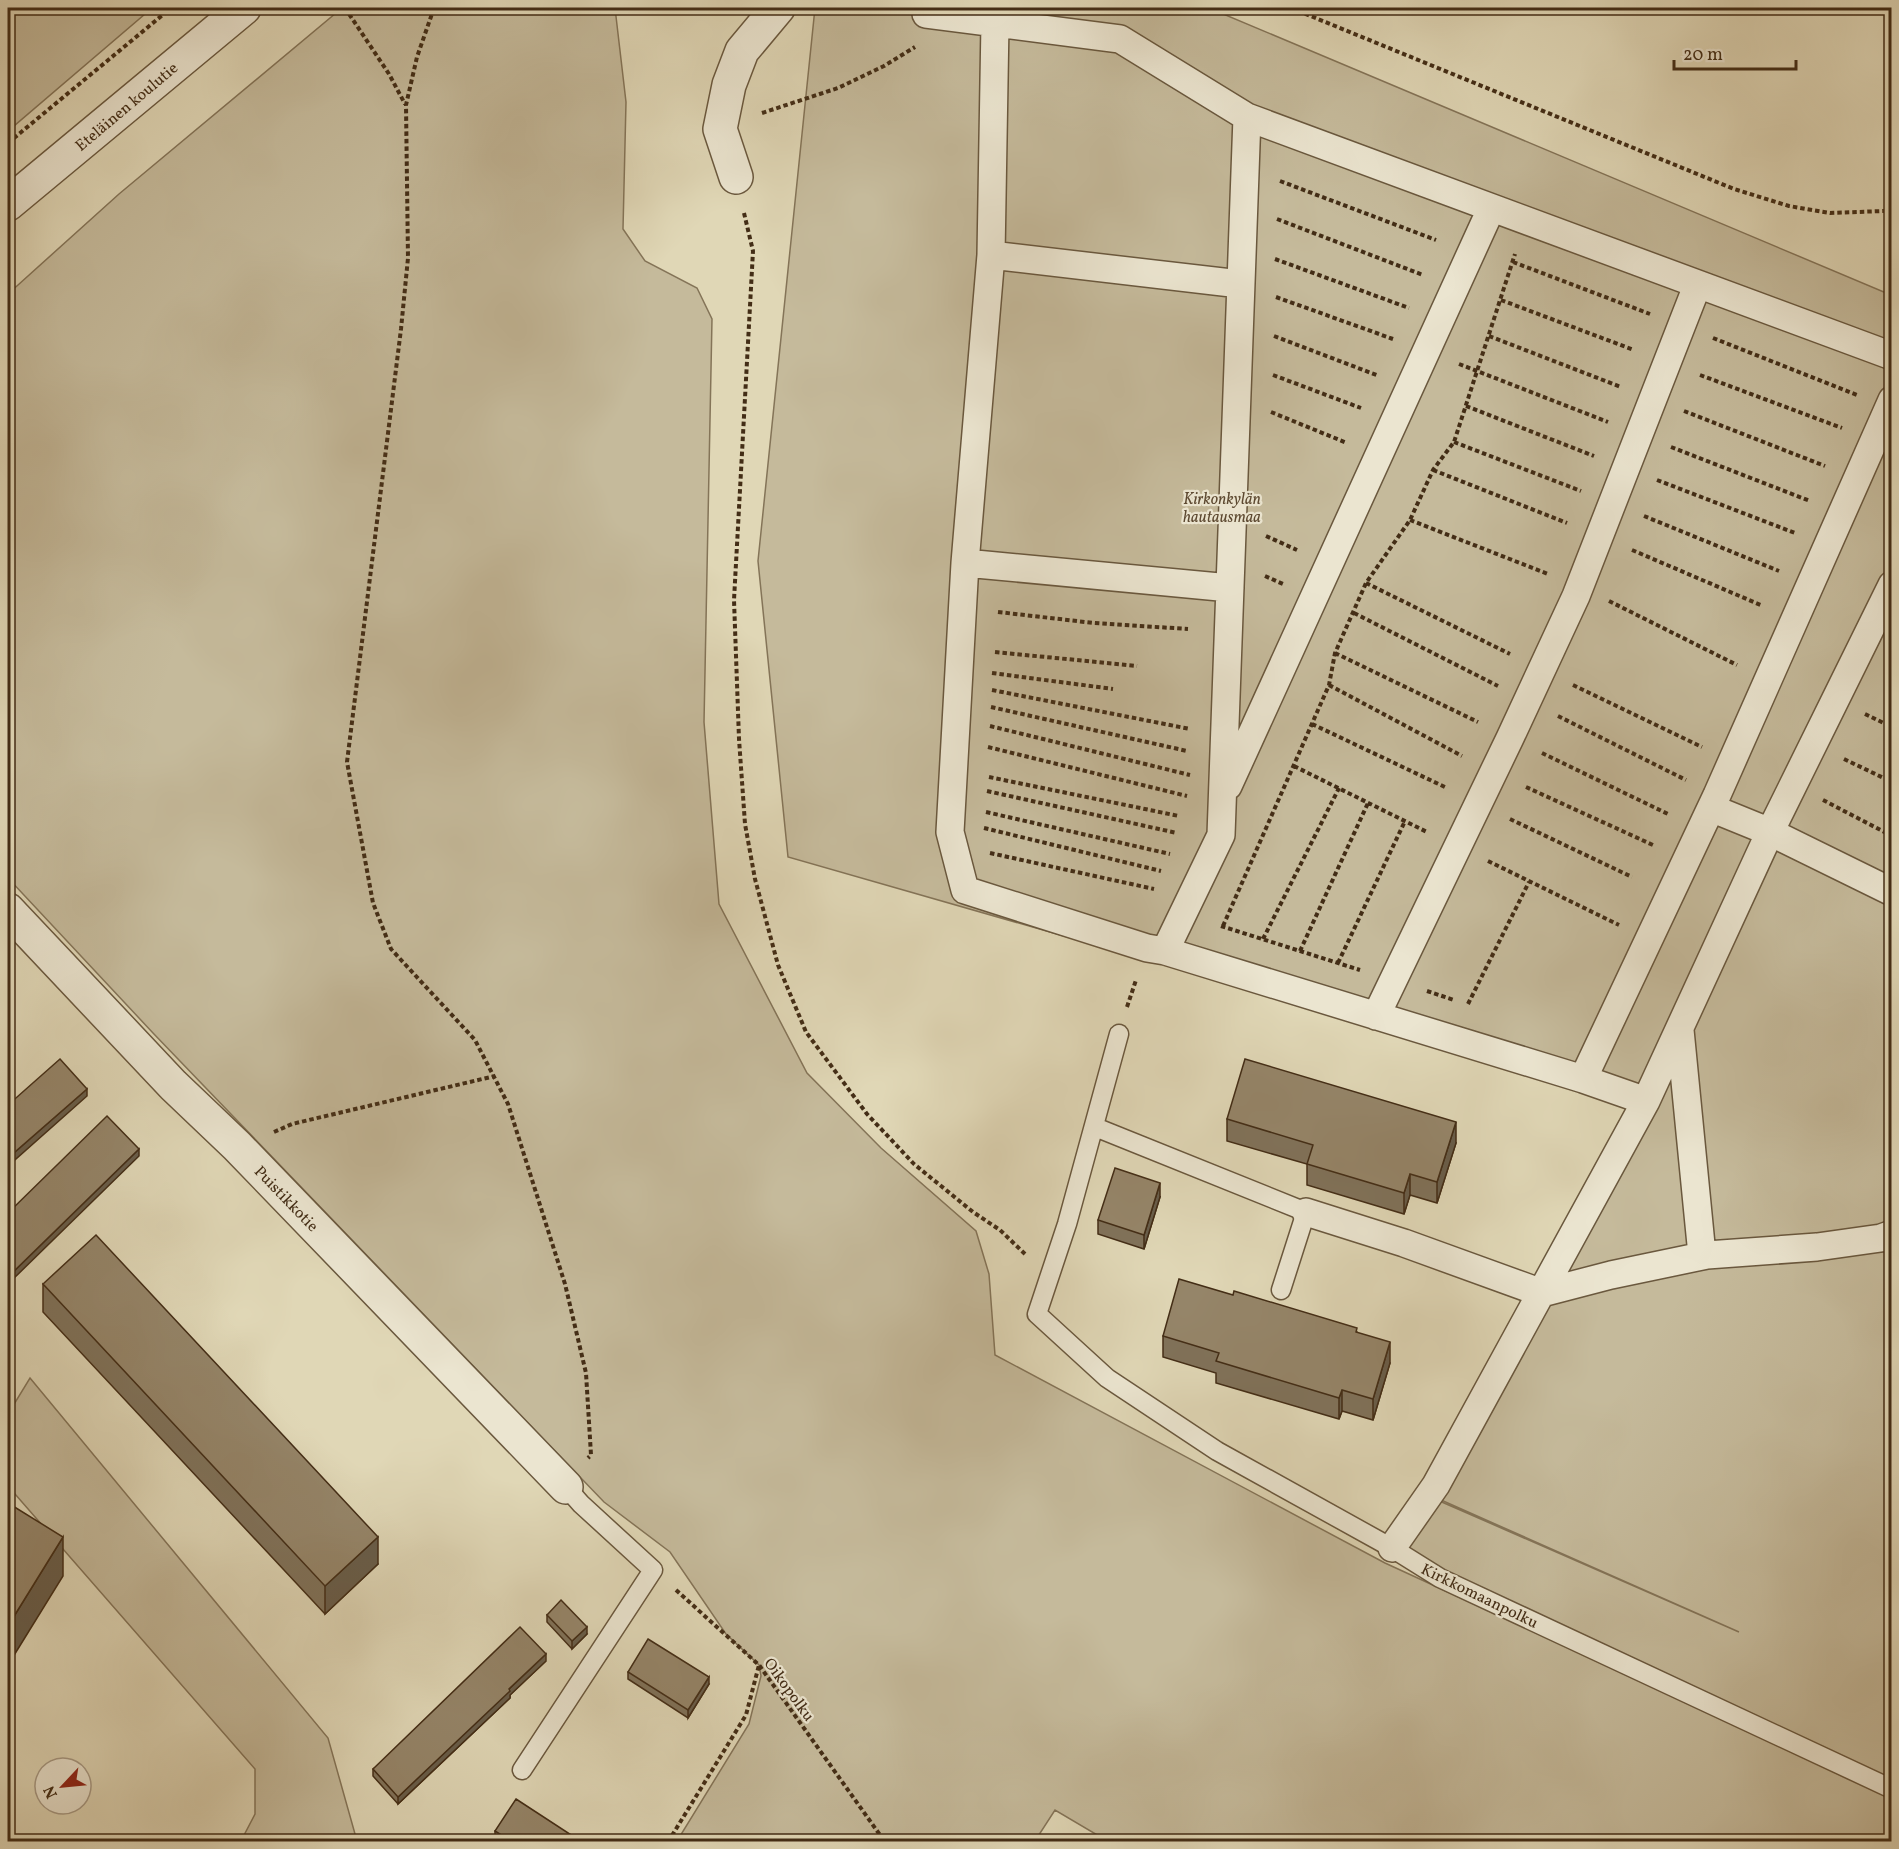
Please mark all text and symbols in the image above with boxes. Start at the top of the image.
scale bar [1674,33,1796,71]
text: 20 m [1683,43,1723,68]
street label: Eteläinen koulutie [71,58,183,157]
park label: Kirkonkylän hautausmaa [1183,489,1261,529]
street label: Puistikkotie [248,1161,323,1237]
street label: Kirkkomaanpolku [1417,1559,1541,1635]
street label: Oikopolku [758,1654,819,1726]
north arrow [33,1756,93,1816]
text: N [39,1781,64,1802]

